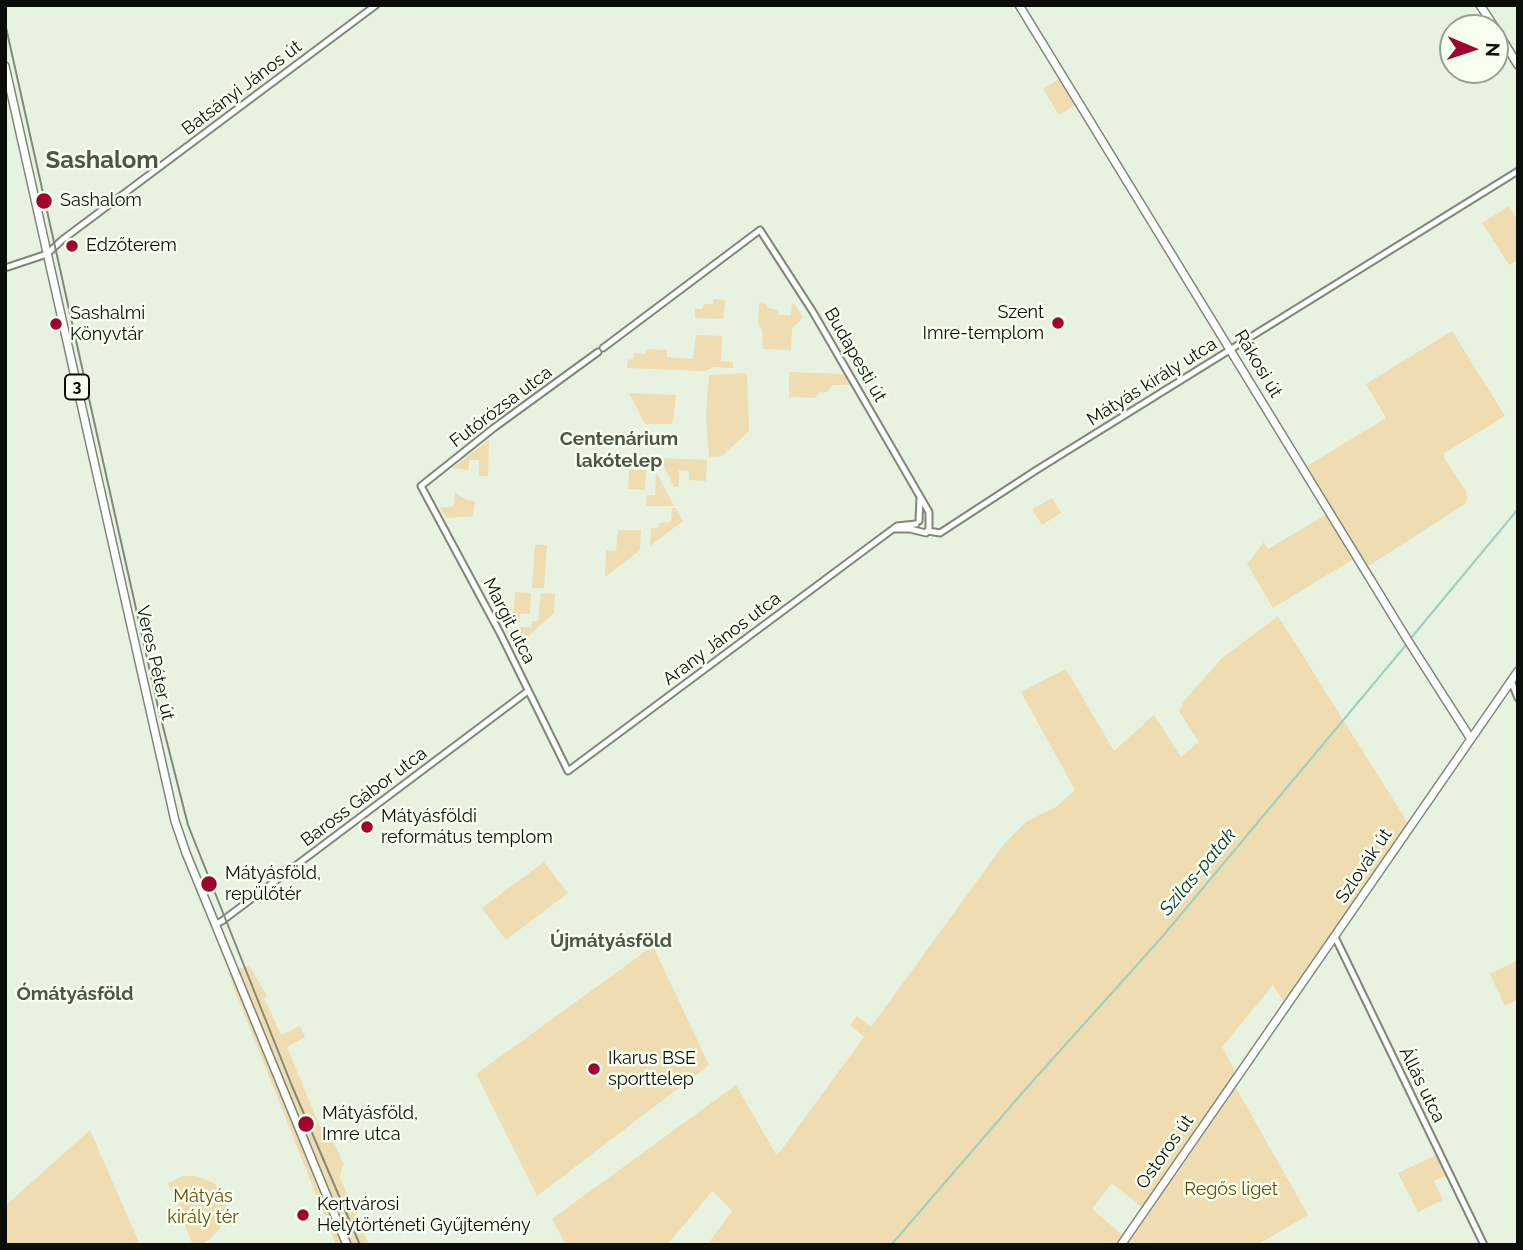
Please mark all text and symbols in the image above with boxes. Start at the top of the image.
north arrow [1439,14,1509,84]
street label: Batsányi János út [178,36,306,140]
text: N [1482,42,1504,57]
district label: Sashalom [45,147,159,175]
place label: Sashalom [60,190,142,212]
marker: Sashalom [34,191,54,211]
place label: Edzőterem [86,235,177,257]
marker: Edzőterem [64,238,80,254]
place label: Szent Imre-templom [923,302,1044,344]
place label: Sashalmi Könyvtár [70,303,145,346]
street label: Budapesti út [819,304,891,406]
marker: Szent Imre-templom [1050,315,1066,331]
marker: Sashalmi Könyvtár [48,316,64,332]
street label: Rákosi út [1229,326,1287,402]
street label: Mátyás király utca [1083,333,1221,431]
street label: Futórózsa utca [446,362,556,452]
road number: 3 [65,374,89,400]
district label: Centenárium lakótelep [560,428,678,472]
street label: Margit utca [478,574,540,668]
street label: Arany János utca [659,588,785,690]
street label: Veres Péter út [131,604,179,722]
street label: Baross Gábor utca [297,743,431,851]
place label: Mátyásföldi református templom [381,806,553,848]
marker: Mátyásföldi református templom [359,819,375,835]
water label: Szilas-patak [1155,824,1241,920]
street label: Szlovák út [1331,825,1397,907]
place label: Mátyásföld, repülőtér [225,863,321,906]
marker: Mátyásföld, repülőtér [199,874,219,894]
district label: Újmátyásföld [550,930,672,952]
district label: Ómátyásföld [16,983,134,1005]
street label: Állás utca [1394,1044,1450,1126]
place label: Ikarus BSE sporttelep [608,1048,696,1090]
marker: Ikarus BSE sporttelep [586,1061,602,1077]
place label: Mátyásföld, Imre utca [322,1103,418,1146]
street label: Ostoros út [1132,1111,1198,1193]
marker: Mátyásföld, Imre utca [296,1114,316,1134]
park label: Regős liget [1184,1179,1278,1201]
park label: Mátyás király tér [167,1186,239,1228]
place label: Kertvárosi Helytörténeti Gyűjtemény [317,1194,531,1236]
marker: Kertvárosi Helytörténeti Gyűjtemény [295,1207,311,1223]

